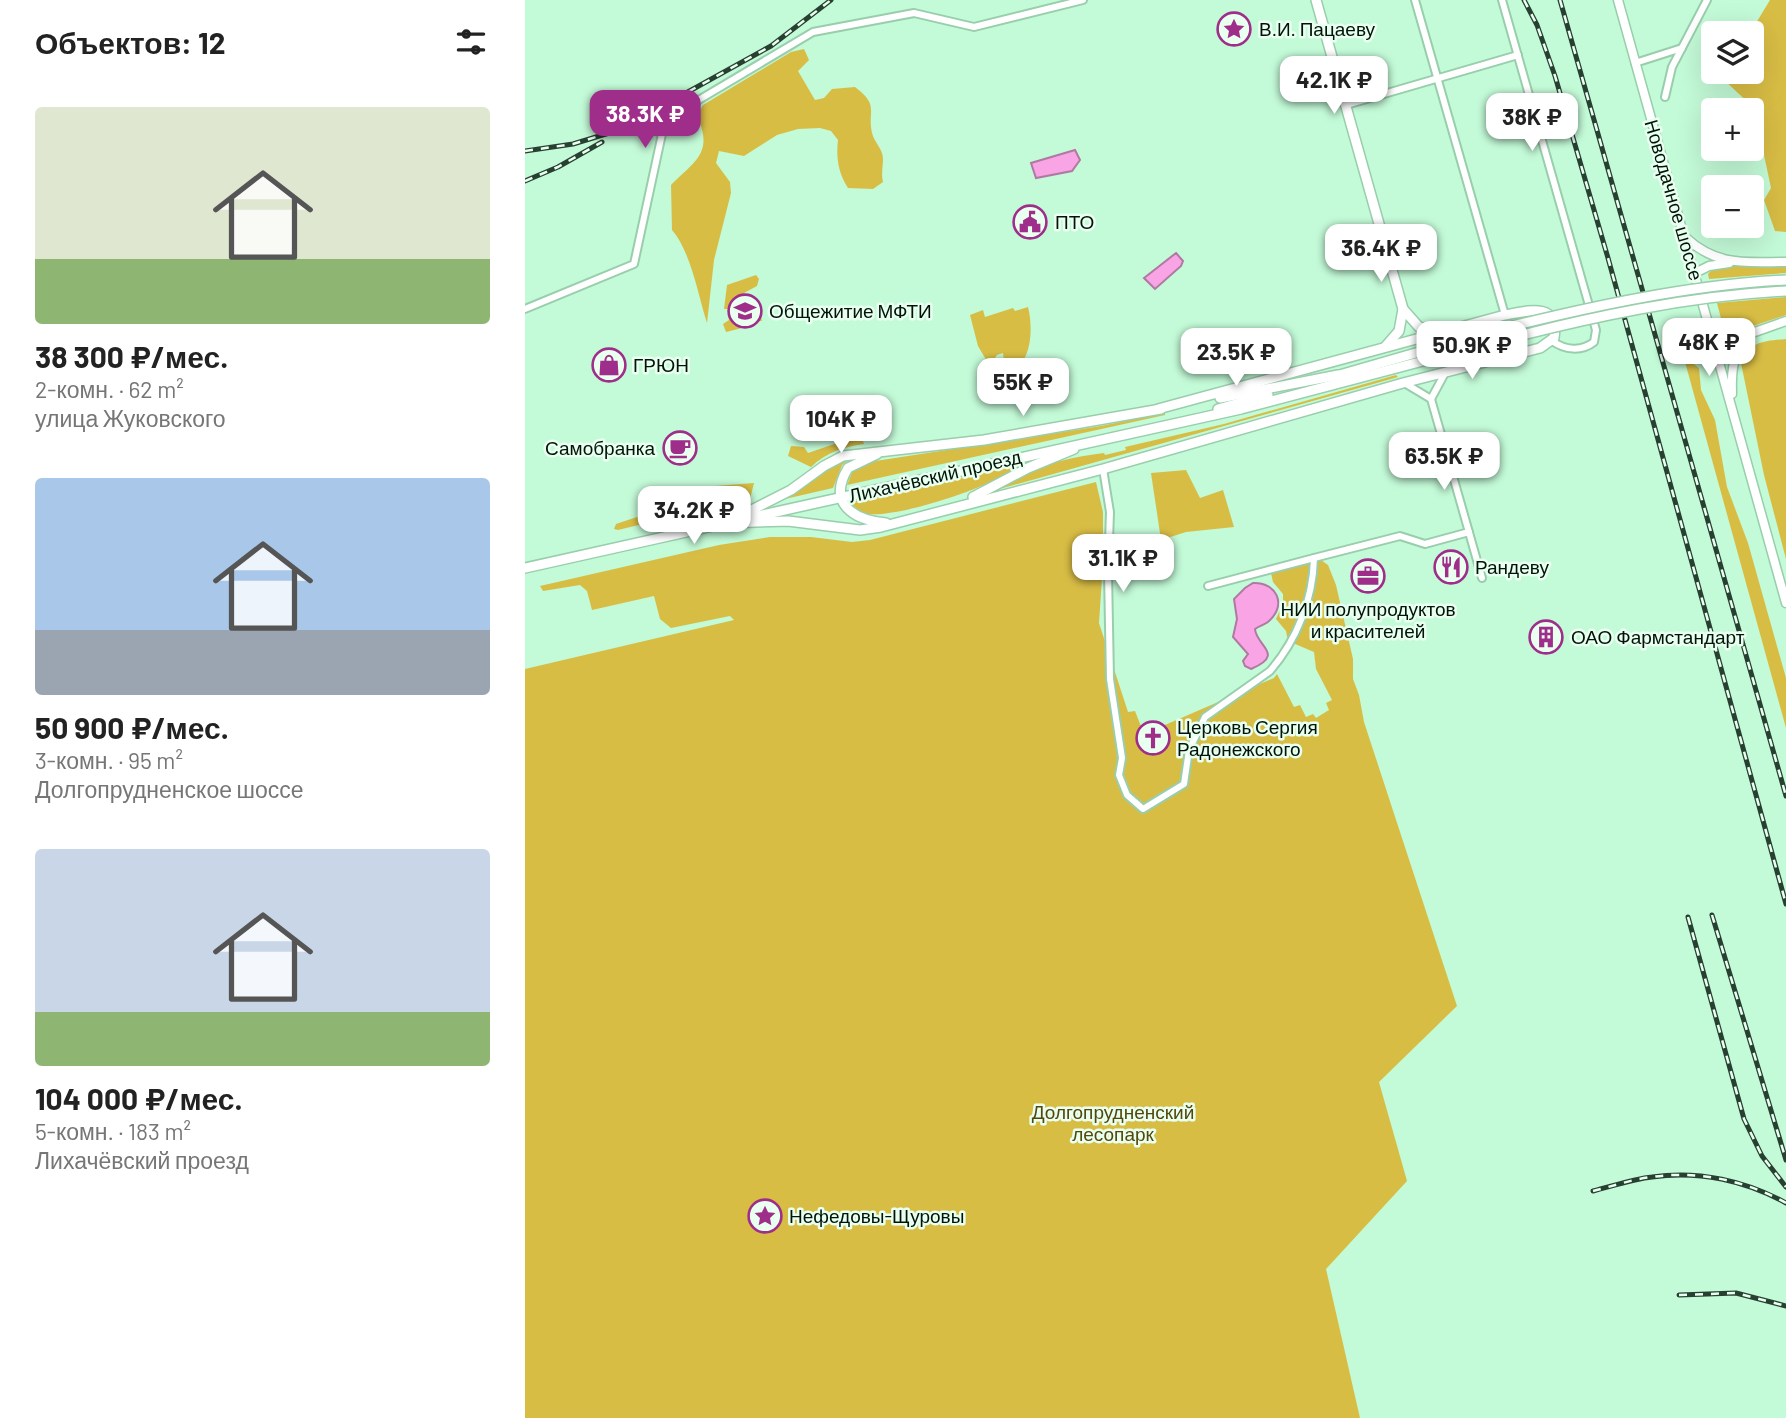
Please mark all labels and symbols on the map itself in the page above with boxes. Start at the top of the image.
place icon: В.И. Пацаеву [1215,10,1253,48]
place label: В.И. Пацаеву [1259,17,1376,40]
pin: 42.1K ₽ [1269,57,1399,116]
pin: 38.3K ₽ [580,90,710,150]
pin: 38K ₽ [1483,94,1581,153]
street label: Новодачное шоссе [1641,117,1708,283]
public building icon: ПТО [1011,203,1049,241]
place label: ПТО [1055,210,1094,233]
pin: 36.4K ₽ [1316,224,1446,284]
school or university icon: Общежитие МФТИ [726,292,764,330]
place label: Общежитие МФТИ [769,299,932,322]
pin: 48K ₽ [1660,318,1758,378]
pin: 50.9K ₽ [1407,322,1537,381]
pin: 23.5K ₽ [1171,328,1301,388]
shop icon: ГРЮН [590,346,628,384]
place label: ГРЮН [633,353,689,376]
pin: 55K ₽ [974,358,1072,418]
pin: 104K ₽ [784,396,898,455]
cafe icon: Самобранка [661,429,699,467]
pin: 63.5K ₽ [1379,433,1509,492]
place label: Самобранка [545,436,655,459]
street label: Лихачёвский проезд [846,444,1024,507]
pin: 34.2K ₽ [629,486,759,546]
pin: 31.1K ₽ [1058,534,1188,594]
restaurant icon: Рандеву [1432,548,1470,586]
place label: Рандеву [1475,555,1549,578]
office icon: НИИ полупродуктов и красителей [1349,557,1387,595]
place label: НИИ полупродуктов и красителей [1280,597,1456,642]
building icon: ОАО Фармстандарт [1527,618,1565,656]
place label: ОАО Фармстандарт [1571,625,1745,648]
place label: Церковь Сергия Радонежского [1177,715,1318,760]
church icon: Церковь Сергия Радонежского [1134,719,1172,757]
park label: Долгопрудненский лесопарк [1032,1100,1194,1145]
place icon: Нефедовы-Щуровы [746,1197,784,1235]
place label: Нефедовы-Щуровы [789,1204,964,1227]

